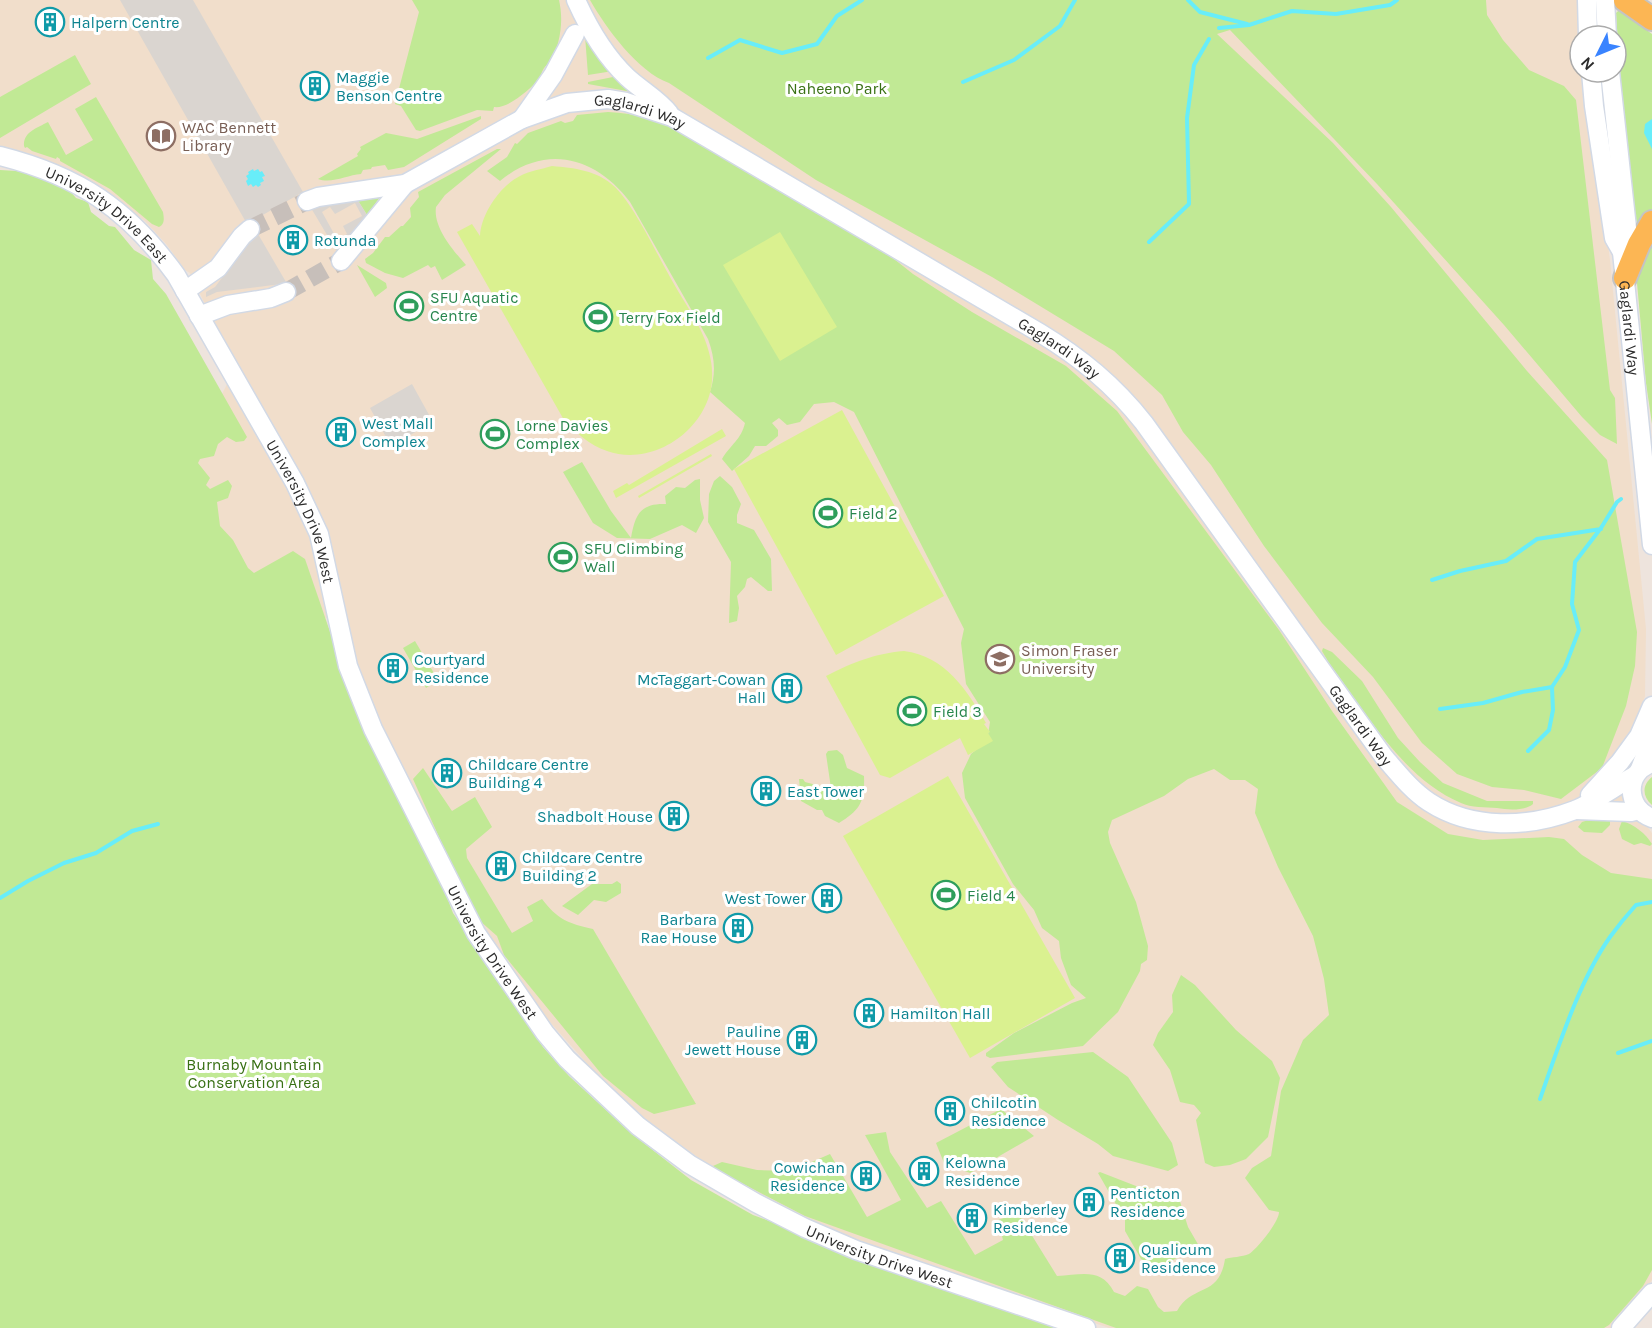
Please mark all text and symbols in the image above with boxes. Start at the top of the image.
building icon: Halpern Centre [34,6,66,38]
place label: Halpern Centre [71,13,180,32]
north arrow [1568,24,1628,84]
text: N [1577,53,1598,75]
place label: Maggie Benson Centre [336,68,442,105]
building icon: Maggie Benson Centre [299,70,331,102]
park label: Naheeno Park [787,79,887,98]
street label: Gaglardi Way [593,89,690,133]
place label: WAC Bennett Library [182,118,276,155]
library icon: WAC Bennett Library [145,120,177,152]
street label: University Drive East [43,162,172,266]
building icon: Rotunda [277,224,309,256]
place label: Rotunda [314,231,376,250]
street label: Gaglardi Way [1615,279,1644,377]
place label: SFU Aquatic Centre [430,288,518,325]
sports icon: SFU Aquatic Centre [393,290,425,322]
sports icon: Terry Fox Field [582,301,614,333]
place label: Terry Fox Field [619,308,721,327]
street label: Gaglardi Way [1015,313,1105,383]
place label: West Mall Complex [362,414,434,451]
building icon: West Mall Complex [325,416,357,448]
place label: Lorne Davies Complex [516,416,608,453]
sports icon: Lorne Davies Complex [479,418,511,450]
street label: University Drive West [263,436,339,585]
sports icon: Field 2 [812,497,844,529]
place label: Field 2 [849,504,897,523]
place label: SFU Climbing Wall [584,539,683,576]
sports icon: SFU Climbing Wall [547,541,579,573]
place label: Simon Fraser University [1021,641,1118,678]
school or university icon: Simon Fraser University [984,643,1016,675]
place label: Courtyard Residence [414,650,489,687]
building icon: Courtyard Residence [377,652,409,684]
place label: McTaggart-Cowan Hall [637,670,766,707]
building icon: McTaggart-Cowan Hall [771,672,803,704]
street label: Gaglardi Way [1325,681,1397,770]
sports icon: Field 3 [896,695,928,727]
place label: Field 3 [933,702,982,721]
place label: Childcare Centre Building 4 [468,755,589,792]
building icon: Childcare Centre Building 4 [431,757,463,789]
building icon: East Tower [750,775,782,807]
place label: East Tower [787,782,864,801]
building icon: Shadbolt House [658,800,690,832]
place label: Shadbolt House [537,807,653,826]
place label: Childcare Centre Building 2 [522,848,643,885]
building icon: Childcare Centre Building 2 [485,850,517,882]
sports icon: Field 4 [930,879,962,911]
street label: University Drive West [444,882,542,1023]
building icon: West Tower [811,882,843,914]
place label: Field 4 [967,886,1015,905]
place label: West Tower [725,889,806,908]
place label: Barbara Rae House [641,910,717,947]
building icon: Barbara Rae House [722,912,754,944]
building icon: Hamilton Hall [853,997,885,1029]
place label: Hamilton Hall [890,1004,990,1023]
place label: Pauline Jewett House [685,1022,781,1059]
building icon: Pauline Jewett House [786,1024,818,1056]
park label: Burnaby Mountain Conservation Area [186,1055,322,1092]
place label: Chilcotin Residence [971,1093,1046,1130]
building icon: Chilcotin Residence [934,1095,966,1127]
place label: Kelowna Residence [945,1153,1020,1190]
building icon: Kelowna Residence [908,1155,940,1187]
place label: Cowichan Residence [770,1158,845,1195]
building icon: Cowichan Residence [850,1160,882,1192]
place label: Penticton Residence [1110,1184,1185,1221]
building icon: Penticton Residence [1073,1186,1105,1218]
place label: Kimberley Residence [993,1200,1068,1237]
building icon: Kimberley Residence [956,1202,988,1234]
street label: University Drive West [803,1220,955,1292]
place label: Qualicum Residence [1141,1240,1216,1277]
building icon: Qualicum Residence [1104,1242,1136,1274]

